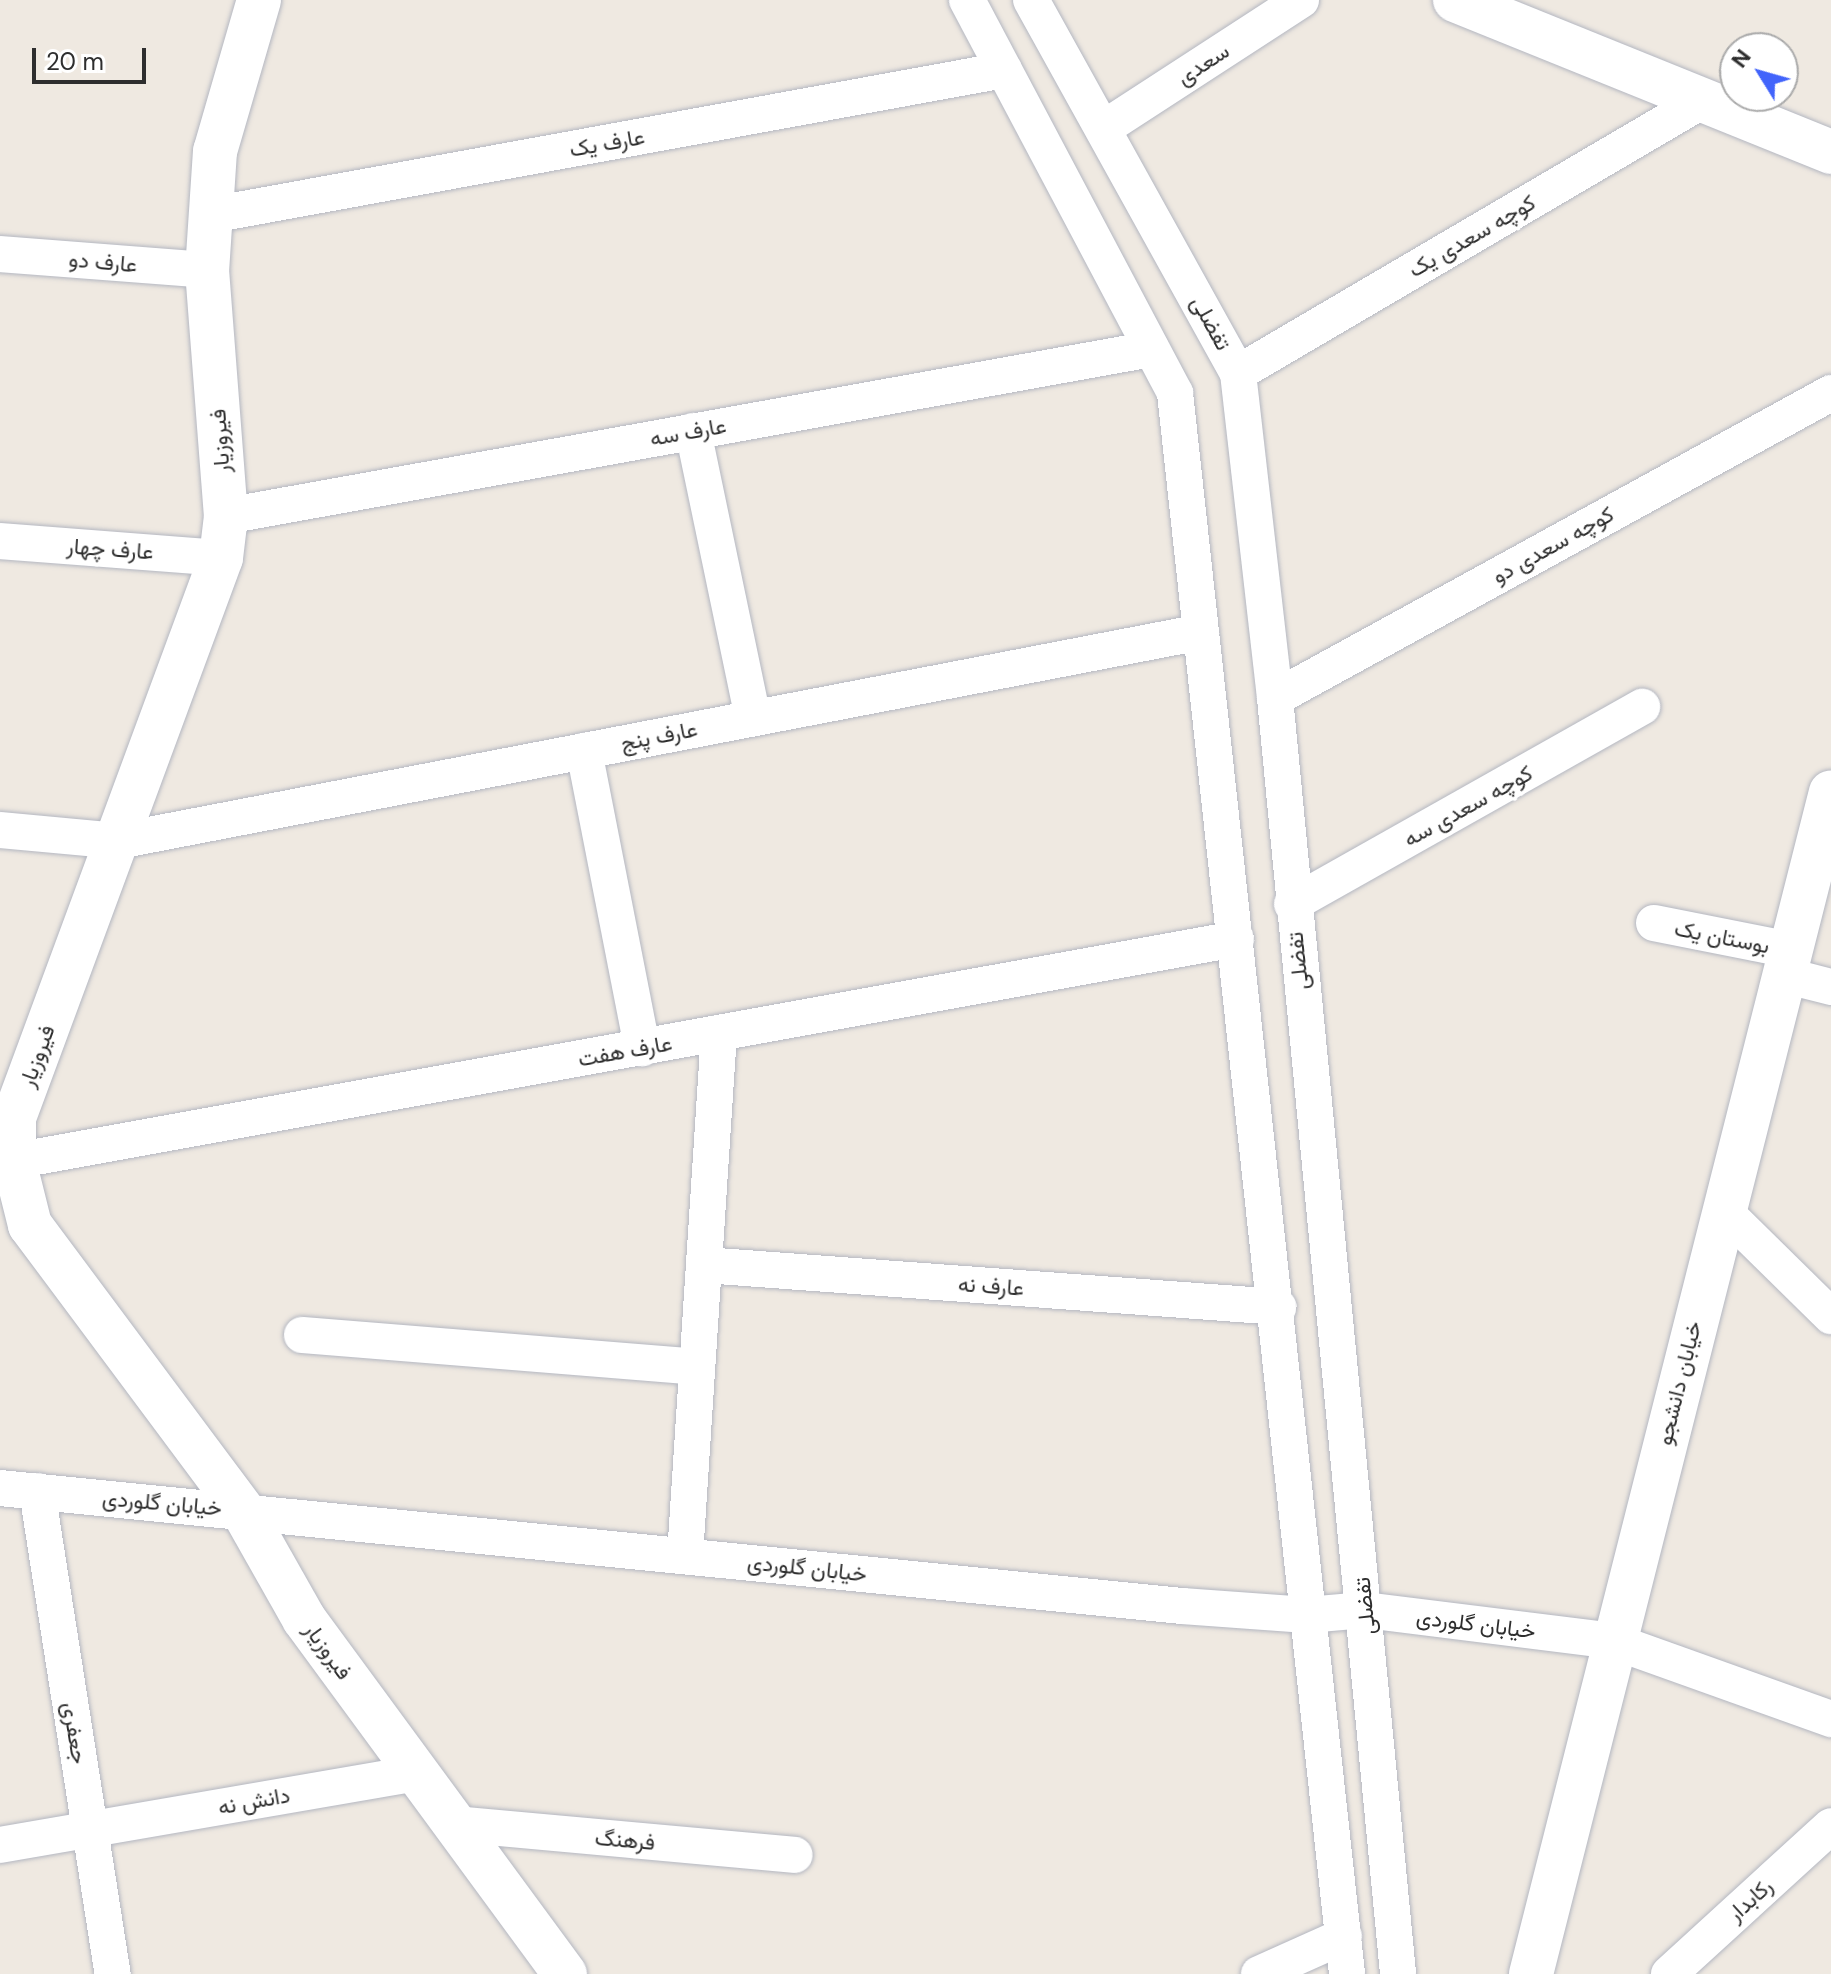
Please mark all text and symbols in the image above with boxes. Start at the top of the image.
scale bar [36,32,150,82]
north arrow [1719,32,1799,112]
street label: سعدی [1172,37,1234,91]
text: N [1725,43,1757,74]
text: 20 m [46,46,104,77]
street label: عارف یک [567,123,647,163]
street label: کوچه سعدی یک [1404,189,1540,283]
street label: عارف دو [68,246,138,278]
street label: تفضلی [1185,291,1237,355]
street label: فیروزیار [205,408,235,474]
street label: عارف سه [648,412,728,452]
street label: کوچه سعدی دو [1488,501,1618,589]
street label: عارف چهار [66,533,154,565]
street label: عارف پنج [618,716,700,756]
street label: کوچه سعدی سه [1399,760,1537,852]
street label: بوستان یک [1672,915,1772,959]
street label: تفضلی [1282,931,1314,991]
street label: فیروزیار [14,1021,60,1091]
street label: عارف هفت [576,1030,674,1072]
street label: عارف نه [957,1271,1025,1301]
street label: خیابان دانشجو [1651,1318,1707,1448]
street label: خیابان گلوردی [101,1485,223,1521]
street label: خیابان گلوردی [746,1549,868,1587]
street label: تفضلی [1349,1576,1381,1636]
street label: خیابان گلوردی [1415,1604,1537,1644]
street label: فیروزیار [298,1617,358,1685]
street label: جعفری [57,1700,93,1766]
street label: دانش نه [216,1782,292,1820]
street label: فرهنگ [594,1824,656,1856]
street label: رکابدار [1722,1873,1778,1927]

